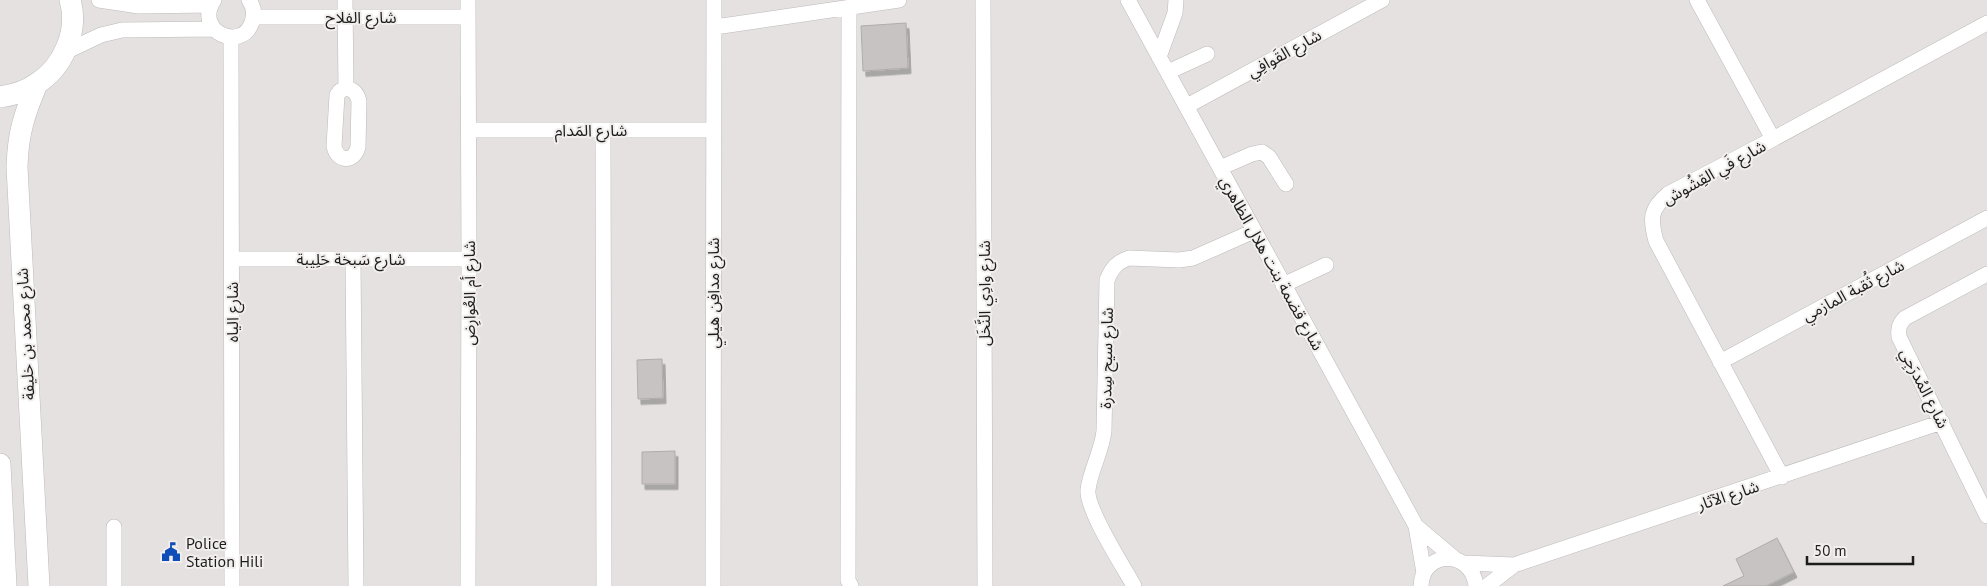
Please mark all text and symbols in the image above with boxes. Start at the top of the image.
street label: شارع الفلاح [325,7,397,30]
street label: شارع القَوافِي [1243,24,1326,84]
street label: شارع المَدام [555,120,627,143]
street label: شارع فَي القِشُوش [1659,135,1771,211]
street label: شارع قضمة بنت هلال الظاهري [1213,172,1328,355]
street label: شارع مدافِن هيلي [703,237,726,349]
street label: شارع أم العُوارِض [459,240,482,346]
street label: شارع وادِي النَّخَل [974,240,997,346]
street label: شارع سَبخة حَلِيبة [296,249,406,272]
street label: شارع ثُقبة المازمي [1798,254,1909,328]
street label: شارع محمد بن خليفة [12,267,41,401]
street label: شارع الياه [222,282,245,342]
street label: شارع سيح سِدرة [1095,307,1120,409]
street label: شارع المُدرَجِي [1894,344,1954,433]
street label: شارع الآثار [1694,476,1762,518]
place label: Police Station Hili [186,533,263,571]
scale bar [1807,534,1913,566]
public building icon: Police Station Hili [160,541,182,563]
text: 50 m [1814,541,1847,560]

